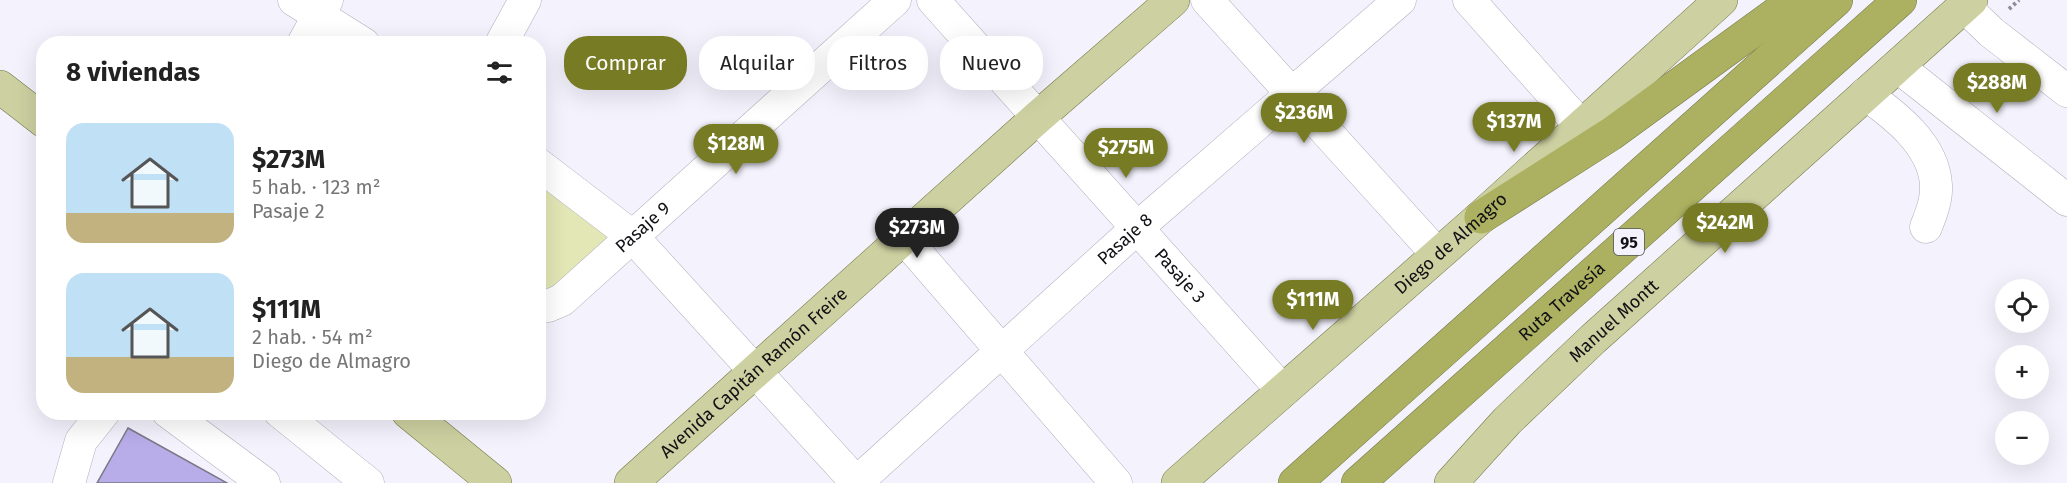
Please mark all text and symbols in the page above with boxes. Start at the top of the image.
chip: Comprar [564,36,687,90]
chip: Alquilar [699,36,815,90]
chip: Filtros [827,36,928,90]
chip: Nuevo [940,36,1043,90]
icon: filters [483,56,516,89]
text: 8 viviendas [66,57,200,88]
pin: $288M [1955,63,2039,114]
text: $288M [1967,70,2027,94]
pin: $236M [1262,93,1346,144]
text: $236M [1275,100,1333,124]
pin: $137M [1472,102,1556,153]
text: $137M [1487,109,1541,133]
pin: $128M [694,124,778,175]
pin: $275M [1084,128,1168,179]
text: $128M [707,131,765,155]
text: $275M [1098,135,1154,159]
text: $273M [252,144,325,175]
icon: home [114,147,186,219]
text: 5 hab. · 123 m² [252,175,381,199]
street label: Diego de Almagro [1390,188,1512,299]
street label: Pasaje 9 [611,197,675,258]
text: Pasaje 2 [252,199,325,223]
pin: $242M [1683,203,1767,254]
pin: $273M [875,208,959,259]
street label: Pasaje 8 [1093,209,1157,270]
text: $242M [1696,210,1754,234]
text: $273M [889,215,945,239]
road number: 95 [1614,229,1644,255]
street label: Pasaje 3 [1150,244,1210,307]
street label: Ruta Travesía [1514,257,1610,346]
street label: Manuel Montt [1565,274,1663,367]
map controls [1995,279,2049,465]
button: locate [1995,279,2049,333]
pin: $111M [1271,280,1355,331]
street label: Avenida Capitán Ramón Freire [655,283,852,463]
text: $111M [1286,287,1340,311]
text: $111M [252,294,321,325]
icon: home [114,297,186,369]
text: 2 hab. · 54 m² [252,325,373,349]
button: + [1995,345,2049,399]
text: Diego de Almagro [252,349,411,373]
button: − [1995,411,2049,465]

